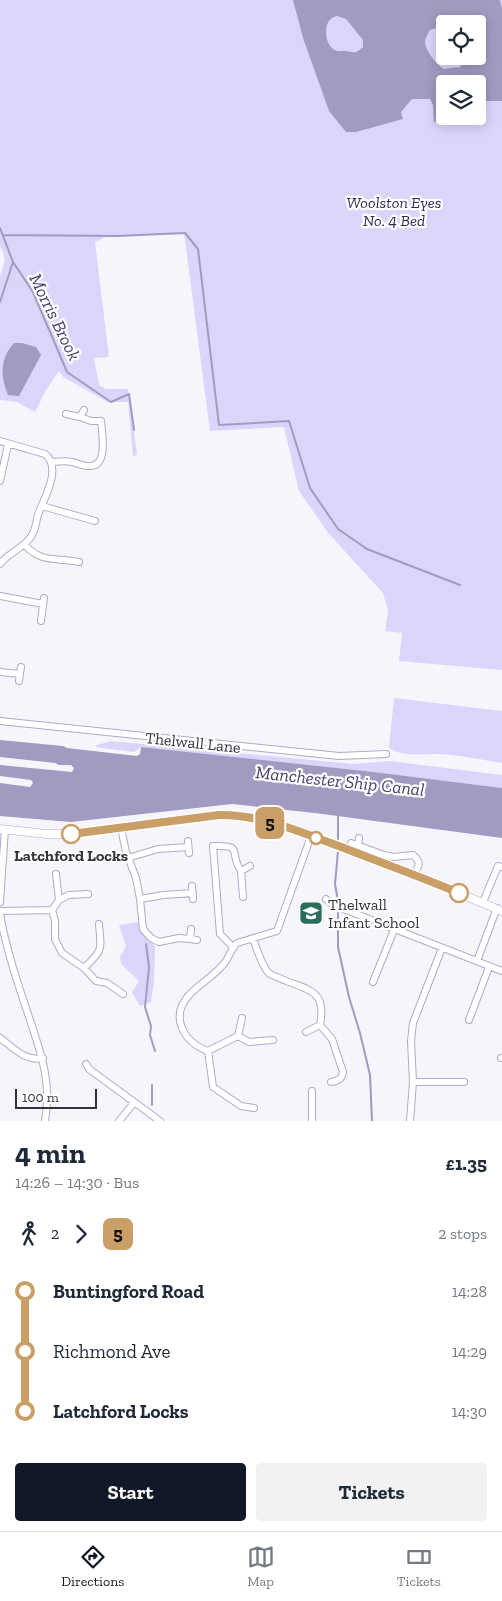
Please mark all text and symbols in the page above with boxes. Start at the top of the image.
map controls [436,15,486,125]
button: locate [436,15,486,65]
button: layers [436,75,486,125]
park label: Woolston Eyes No. 4 Bed [347,193,441,230]
water label: Morris Brook [25,270,85,364]
street label: Thelwall Lane [144,728,242,757]
water label: Manchester Ship Canal [255,761,425,801]
line badge: 5 [254,807,286,839]
text: 5 [265,812,275,834]
marker: Latchford Locks [61,824,81,844]
unlabelled marker [309,831,323,845]
place label: Latchford Locks [14,846,128,865]
unlabelled marker [449,883,469,903]
place label: Thelwall Infant School [328,895,419,932]
school or university icon: Thelwall Infant School [298,900,324,926]
scale bar [15,1086,98,1109]
text: 100 m [22,1089,59,1106]
text: 4 min [15,1137,86,1170]
text: £1.35 [446,1152,487,1175]
text: 14:26 – 14:30 · Bus [15,1173,139,1192]
icon: walk [15,1220,43,1248]
icon: forward [67,1220,95,1248]
text: 5 [113,1223,123,1245]
text: 2 [51,1224,59,1243]
text: 2 stops [438,1224,487,1243]
text: Buntingford Road [53,1280,204,1303]
text: 14:28 [452,1282,487,1301]
text: Richmond Ave [53,1340,170,1363]
text: 14:29 [452,1342,487,1361]
text: Latchford Locks [53,1400,189,1423]
text: 14:30 [452,1402,487,1421]
button: Start [15,1463,246,1521]
button: Tickets [256,1463,487,1521]
tab: Directions [61,1543,124,1590]
tab: Map [247,1543,275,1590]
tab: Tickets [397,1543,441,1590]

